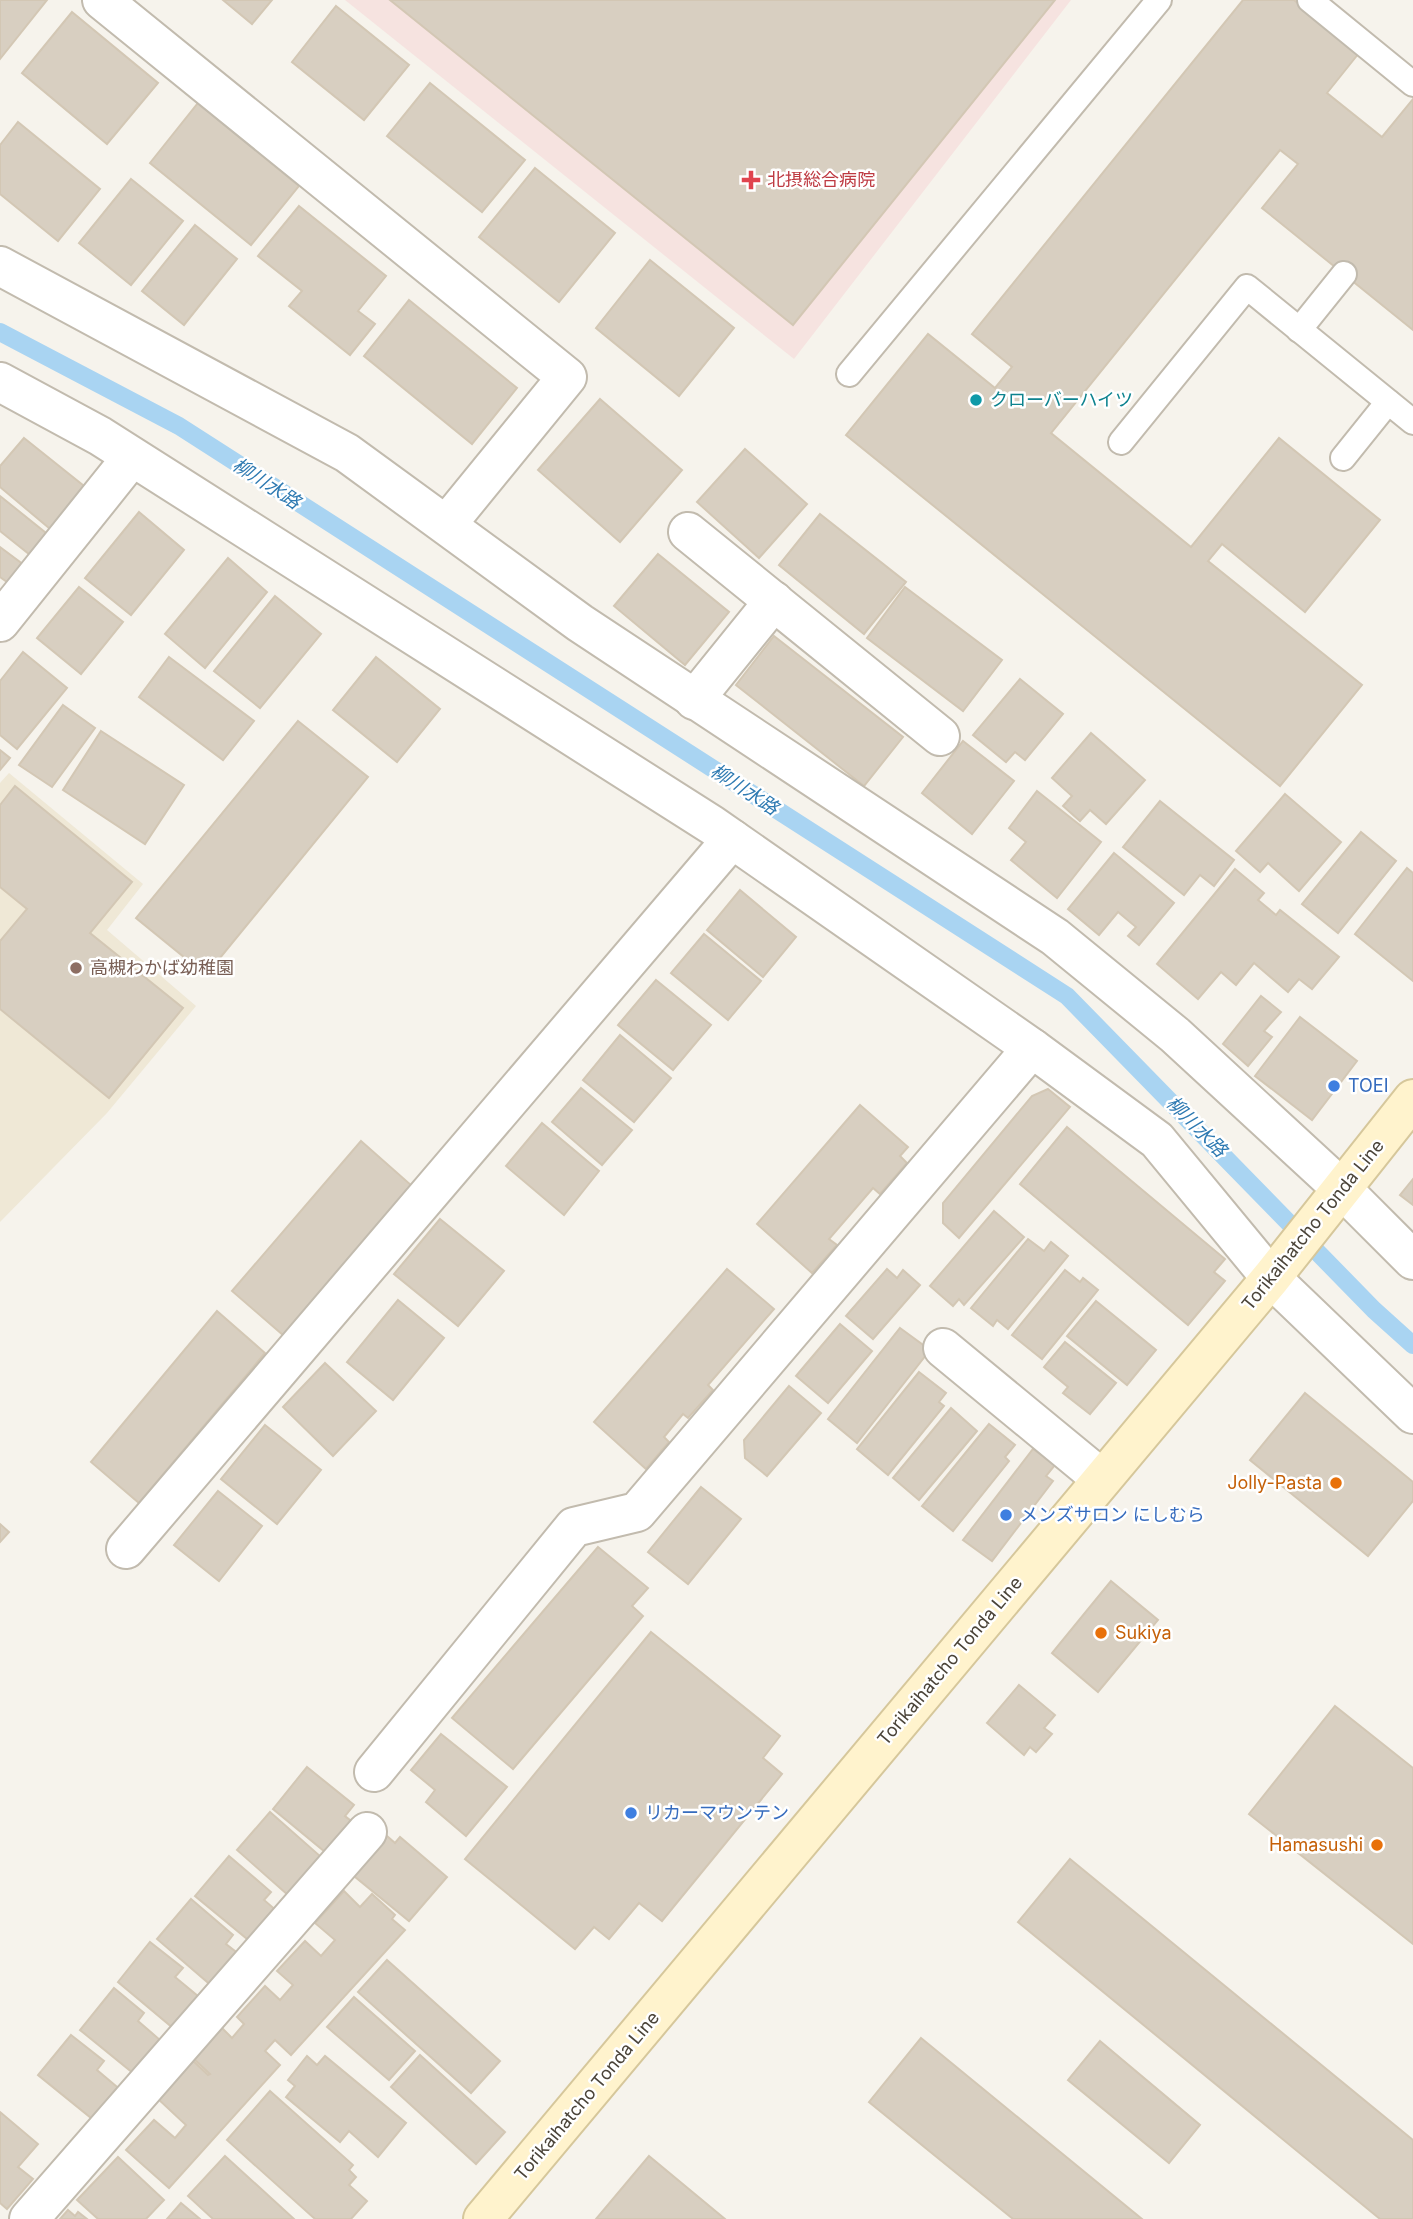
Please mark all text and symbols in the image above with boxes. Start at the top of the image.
place label: 北摂総合病院 [767,169,875,190]
marker: 北摂総合病院 [741,170,761,190]
place label: クローバーハイツ [990,389,1133,410]
marker: クローバーハイツ [968,392,984,408]
water label: 柳川水路 [229,453,307,515]
water label: 柳川水路 [707,759,785,821]
place label: 高槻わかば幼稚園 [90,957,234,978]
marker: 高槻わかば幼稚園 [68,960,84,976]
place label: TOEI [1348,1075,1389,1096]
marker: TOEI [1326,1078,1342,1094]
water label: 柳川水路 [1162,1091,1233,1163]
street label: Torikaihatcho Tonda Line [1237,1135,1388,1314]
place label: Jolly-Pasta [1227,1472,1322,1493]
marker: Jolly-Pasta [1328,1475,1344,1491]
place label: メンズサロン にしむら [1020,1504,1205,1525]
marker: メンズサロン にしむら [998,1507,1014,1523]
street label: Torikaihatcho Tonda Line [873,1572,1026,1749]
place label: Sukiya [1115,1622,1172,1643]
marker: Sukiya [1093,1625,1109,1641]
place label: リカーマウンテン [645,1802,789,1823]
marker: リカーマウンテン [623,1805,639,1821]
place label: Hamasushi [1269,1834,1363,1855]
marker: Hamasushi [1369,1837,1385,1853]
street label: Torikaihatcho Tonda Line [510,2007,663,2184]

